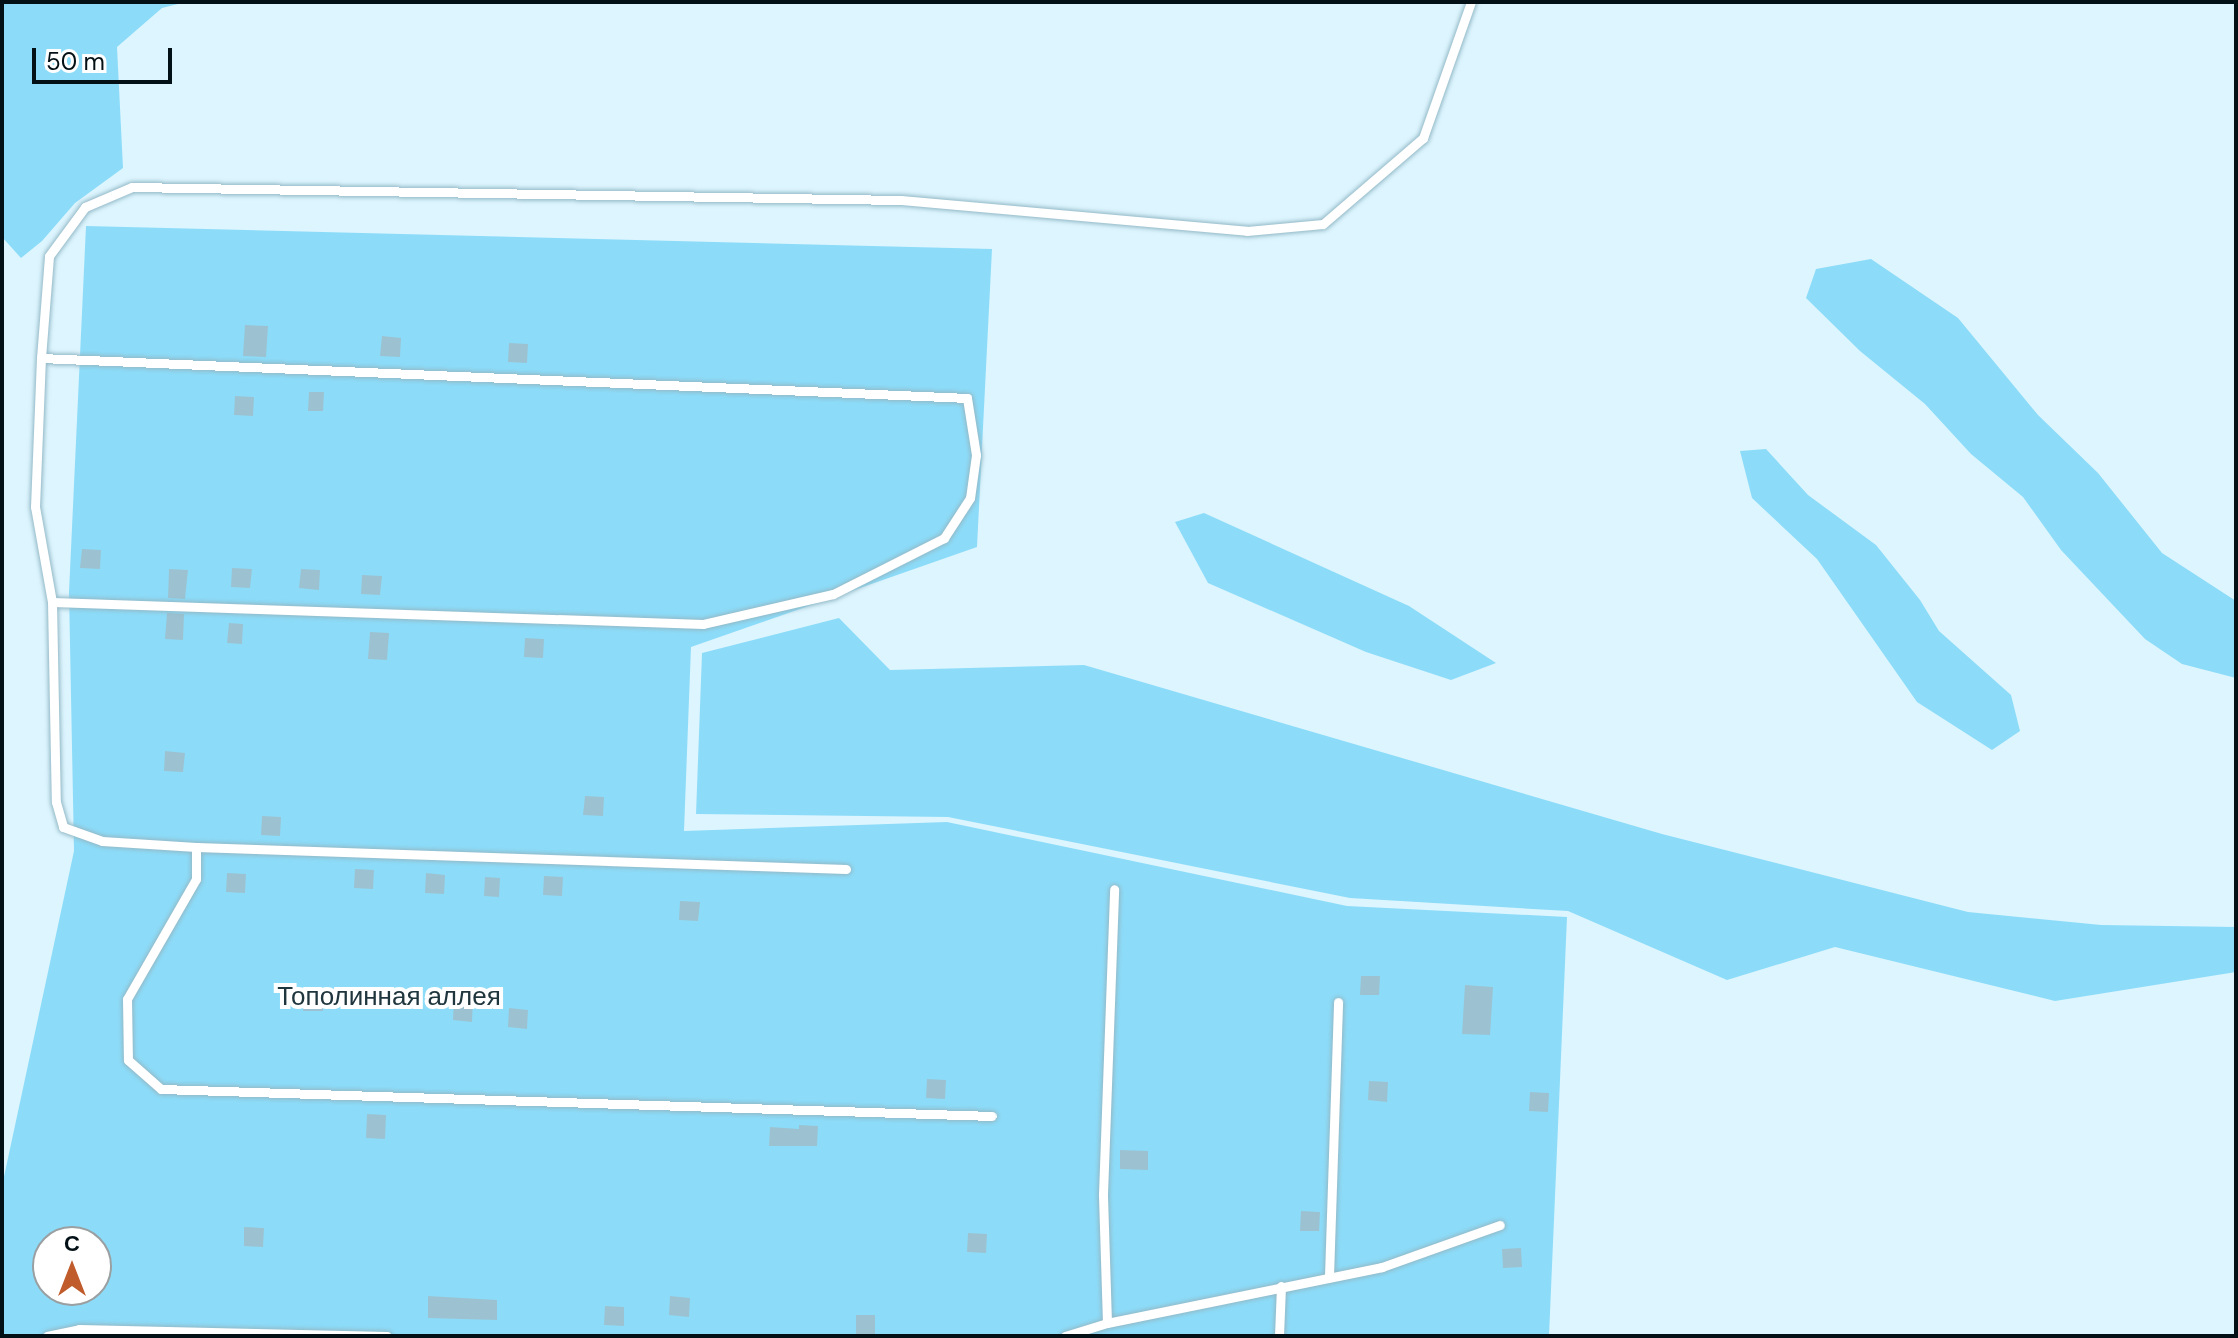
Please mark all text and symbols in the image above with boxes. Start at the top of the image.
scale bar [36,32,176,82]
text: 50 m [46,46,105,77]
park label: Тополинная аллея [277,981,501,1013]
north arrow [32,1226,112,1306]
text: С [64,1229,80,1258]

